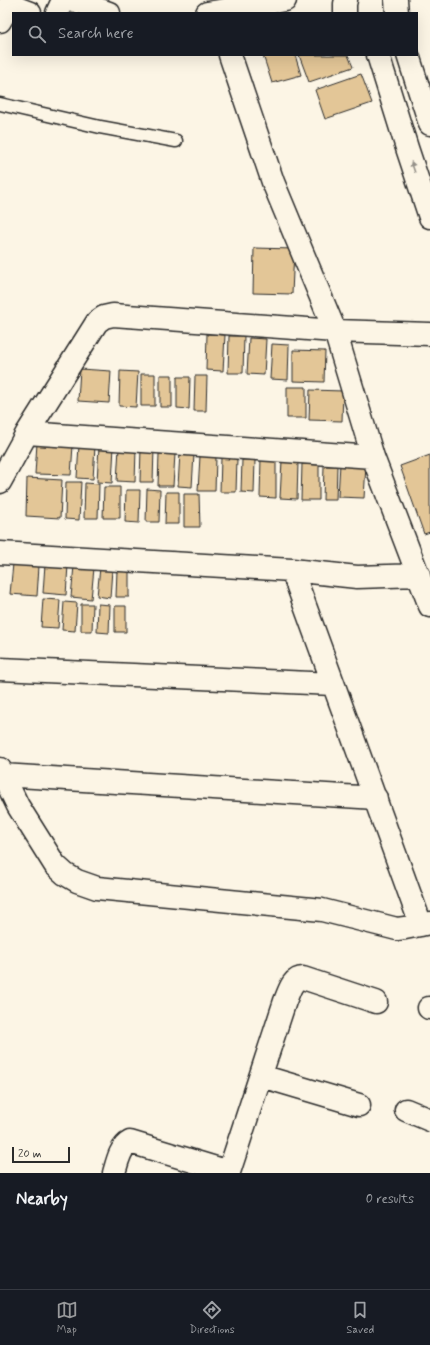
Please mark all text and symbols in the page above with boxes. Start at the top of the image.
search box [12,12,418,56]
icon: search [26,23,48,45]
text: Search here [58,24,134,44]
one-way arrow [410,160,416,172]
scale bar [12,1145,70,1164]
text: 20 m [18,1147,41,1161]
text: Nearby [16,1188,68,1210]
text: 0 results [366,1191,414,1208]
tab: Map [56,1299,78,1337]
tab: Directions [189,1299,235,1337]
tab: Saved [346,1299,374,1337]

